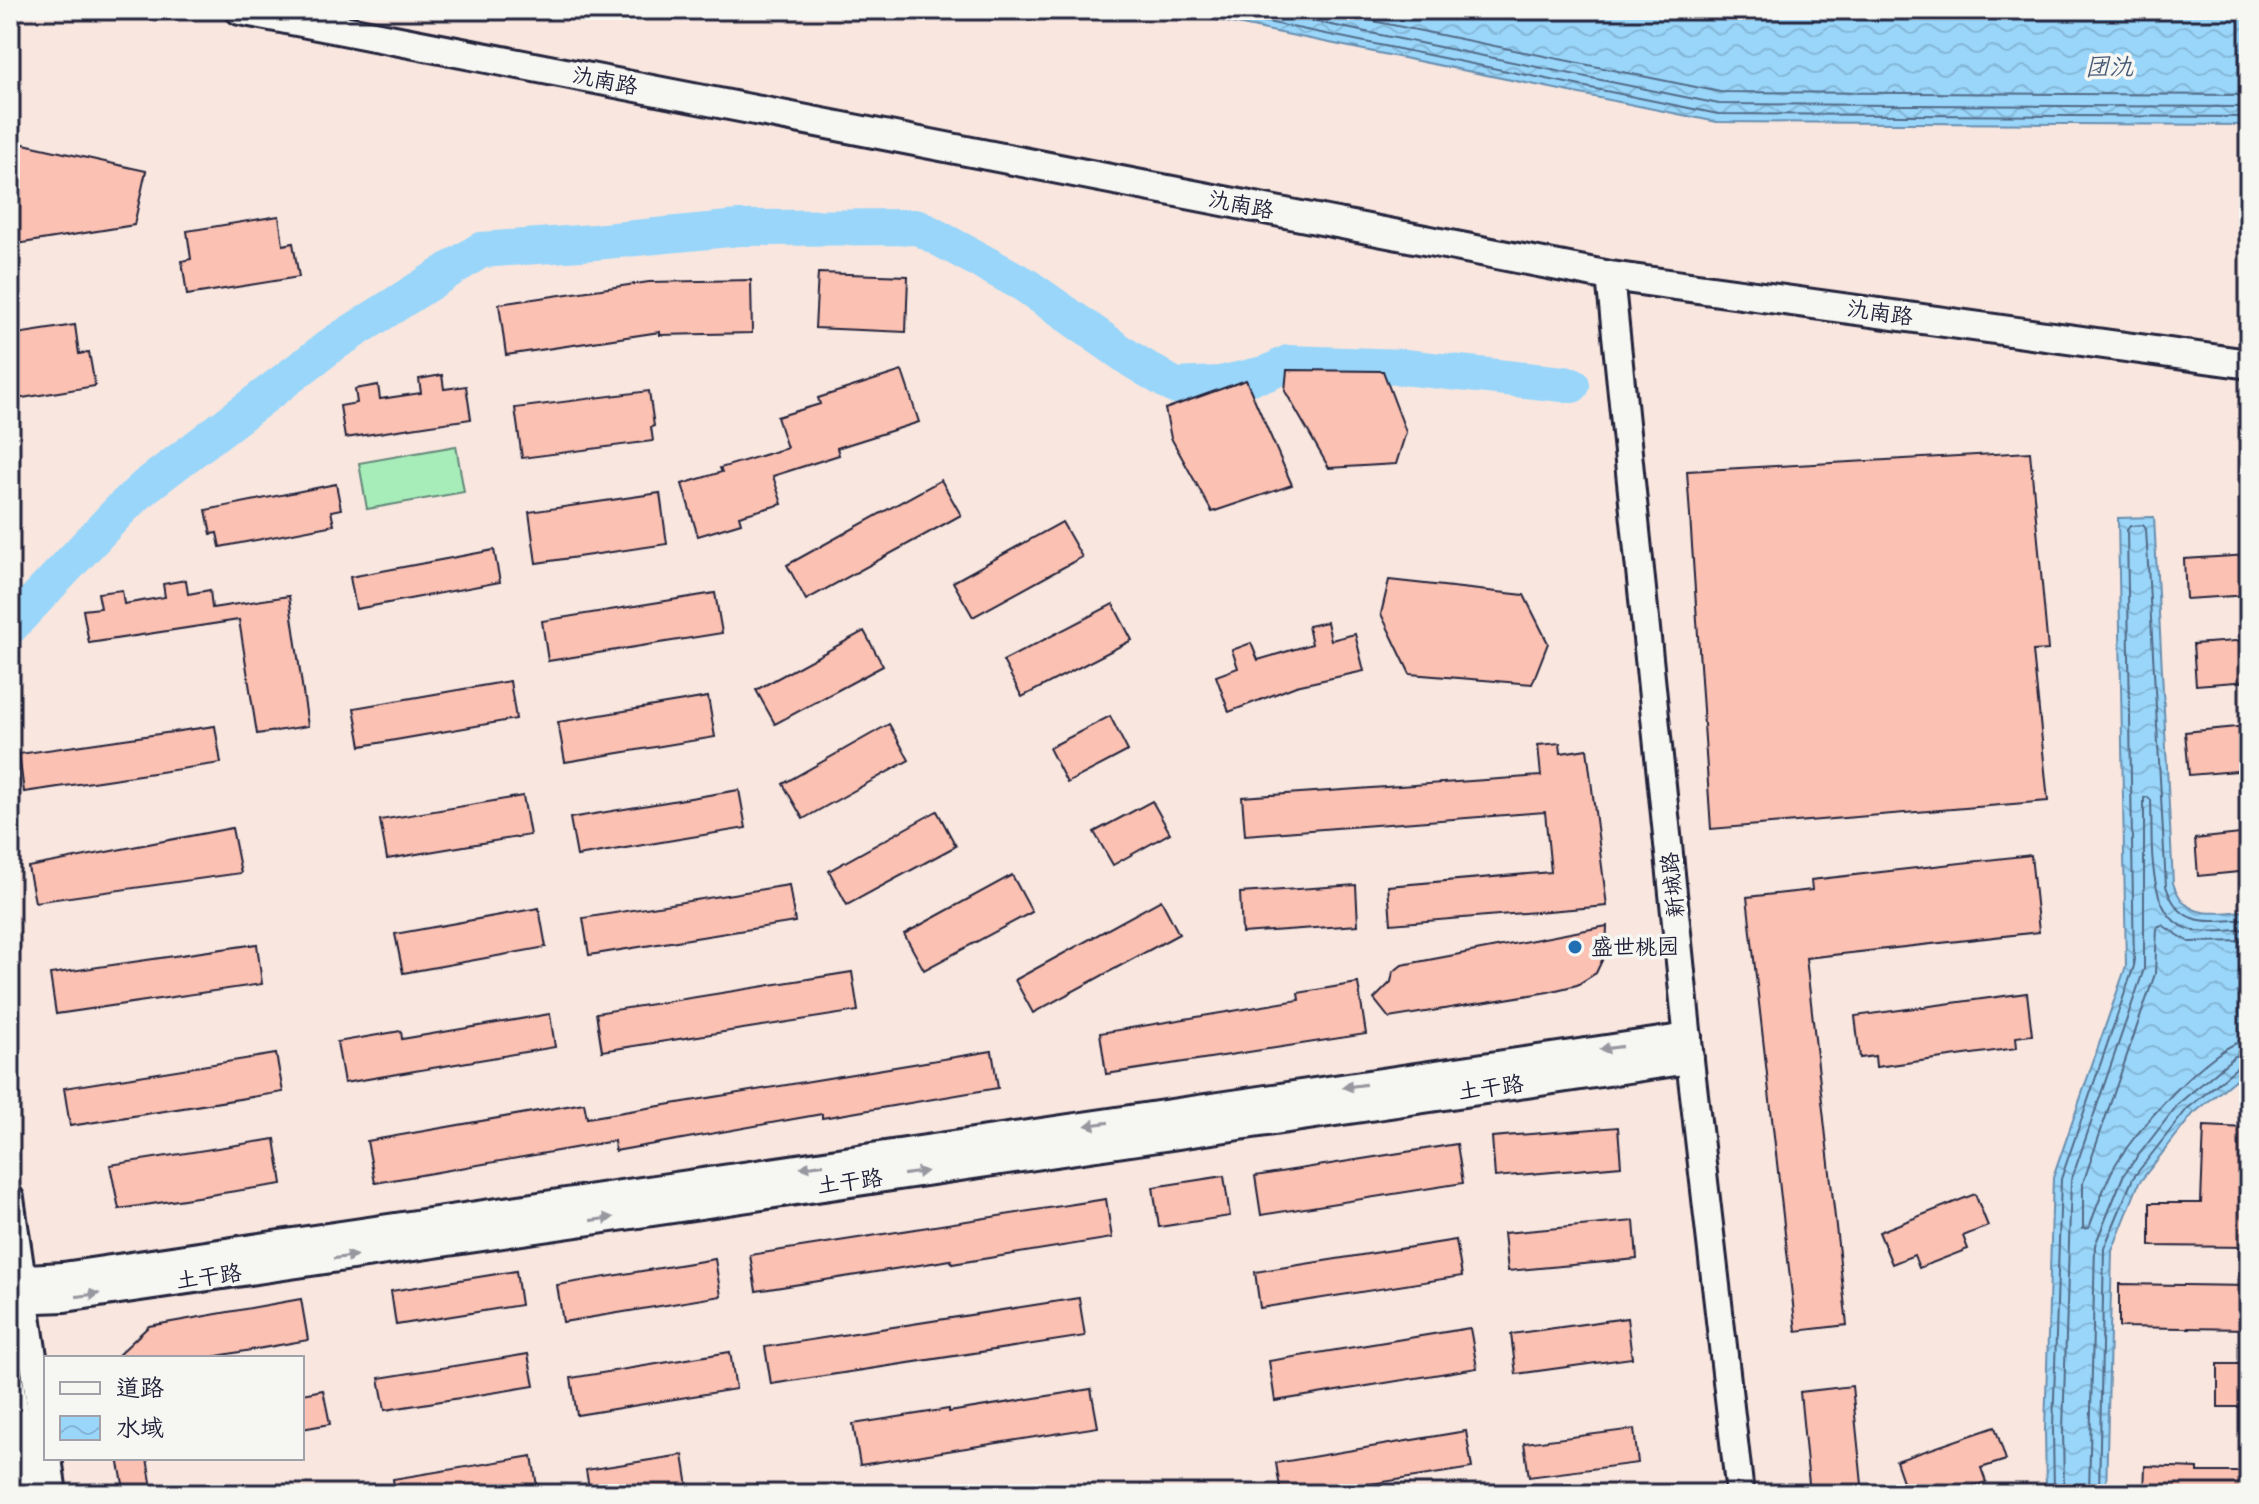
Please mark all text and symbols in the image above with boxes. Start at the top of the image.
water label: 团氿 [2085,53,2134,82]
street label: 氿南路 [570,61,640,101]
street label: 氿南路 [1206,185,1276,225]
street label: 氿南路 [1845,295,1915,331]
street label: 新城路 [1656,851,1690,919]
place label: 盛世桃园 [1591,933,1679,961]
marker: 盛世桃园 [1566,938,1584,956]
one-way arrow [1598,1042,1623,1055]
street label: 土干路 [1456,1070,1526,1106]
one-way arrow [1341,1080,1366,1093]
one-way arrow [1084,1118,1109,1131]
one-way arrow [799,1160,824,1173]
street label: 土干路 [815,1164,885,1200]
one-way arrow [903,1166,928,1179]
one-way arrow [590,1212,615,1225]
one-way arrow [333,1250,358,1263]
street label: 土干路 [174,1259,244,1295]
one-way arrow [76,1288,101,1301]
legend [44,1356,304,1460]
text: 道路 [116,1374,164,1403]
text: 水域 [116,1414,164,1443]

